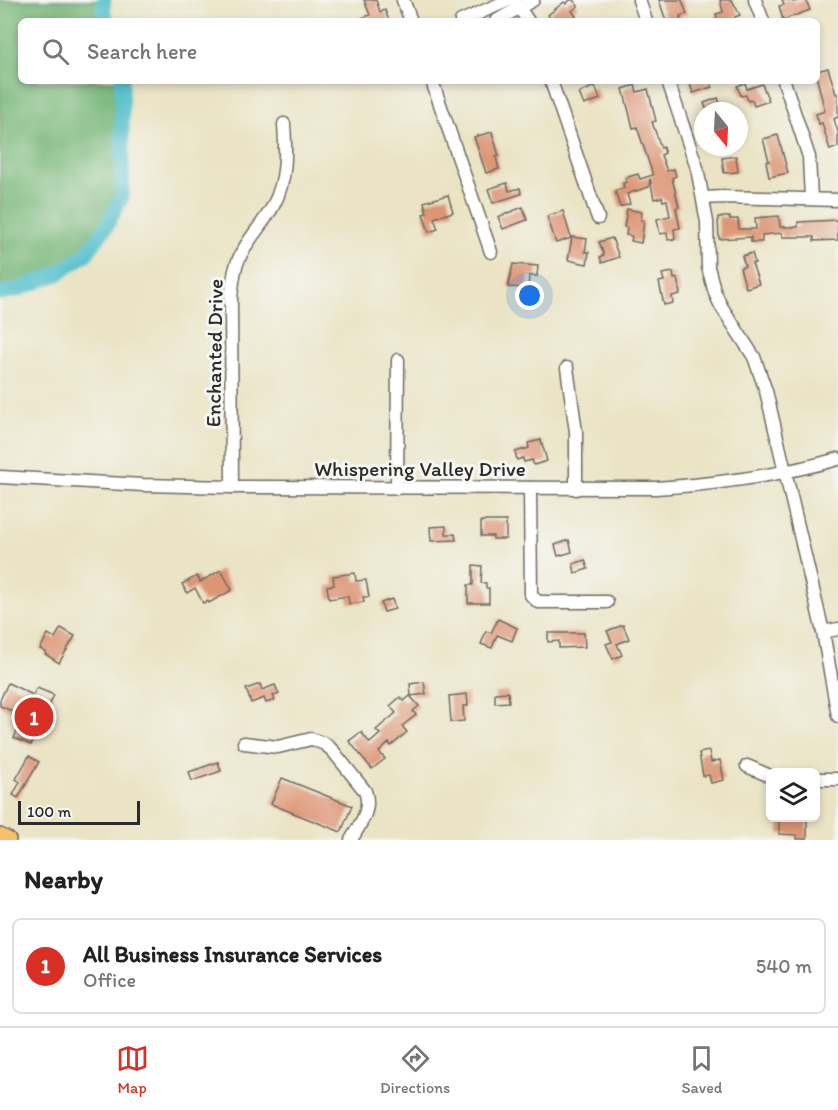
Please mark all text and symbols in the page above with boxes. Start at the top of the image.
search box [18,18,820,84]
icon: search [39,35,72,68]
text: Search here [87,38,197,65]
north arrow [694,102,748,156]
street label: Enchanted Drive [200,279,228,427]
your location [515,281,544,310]
street label: Whispering Valley Drive [314,456,526,481]
pin: 1 [15,694,54,740]
map controls [766,768,820,822]
button: layers [766,768,820,822]
scale bar [18,798,140,826]
text: 100 m [27,802,71,821]
text: Nearby [24,863,103,895]
text: All Business Insurance Services [83,941,382,968]
text: 1 [41,954,50,978]
text: 540 m [756,954,812,978]
text: Office [83,968,136,992]
tab: Map [116,1042,149,1097]
tab: Directions [380,1042,450,1097]
tab: Saved [682,1042,722,1097]

